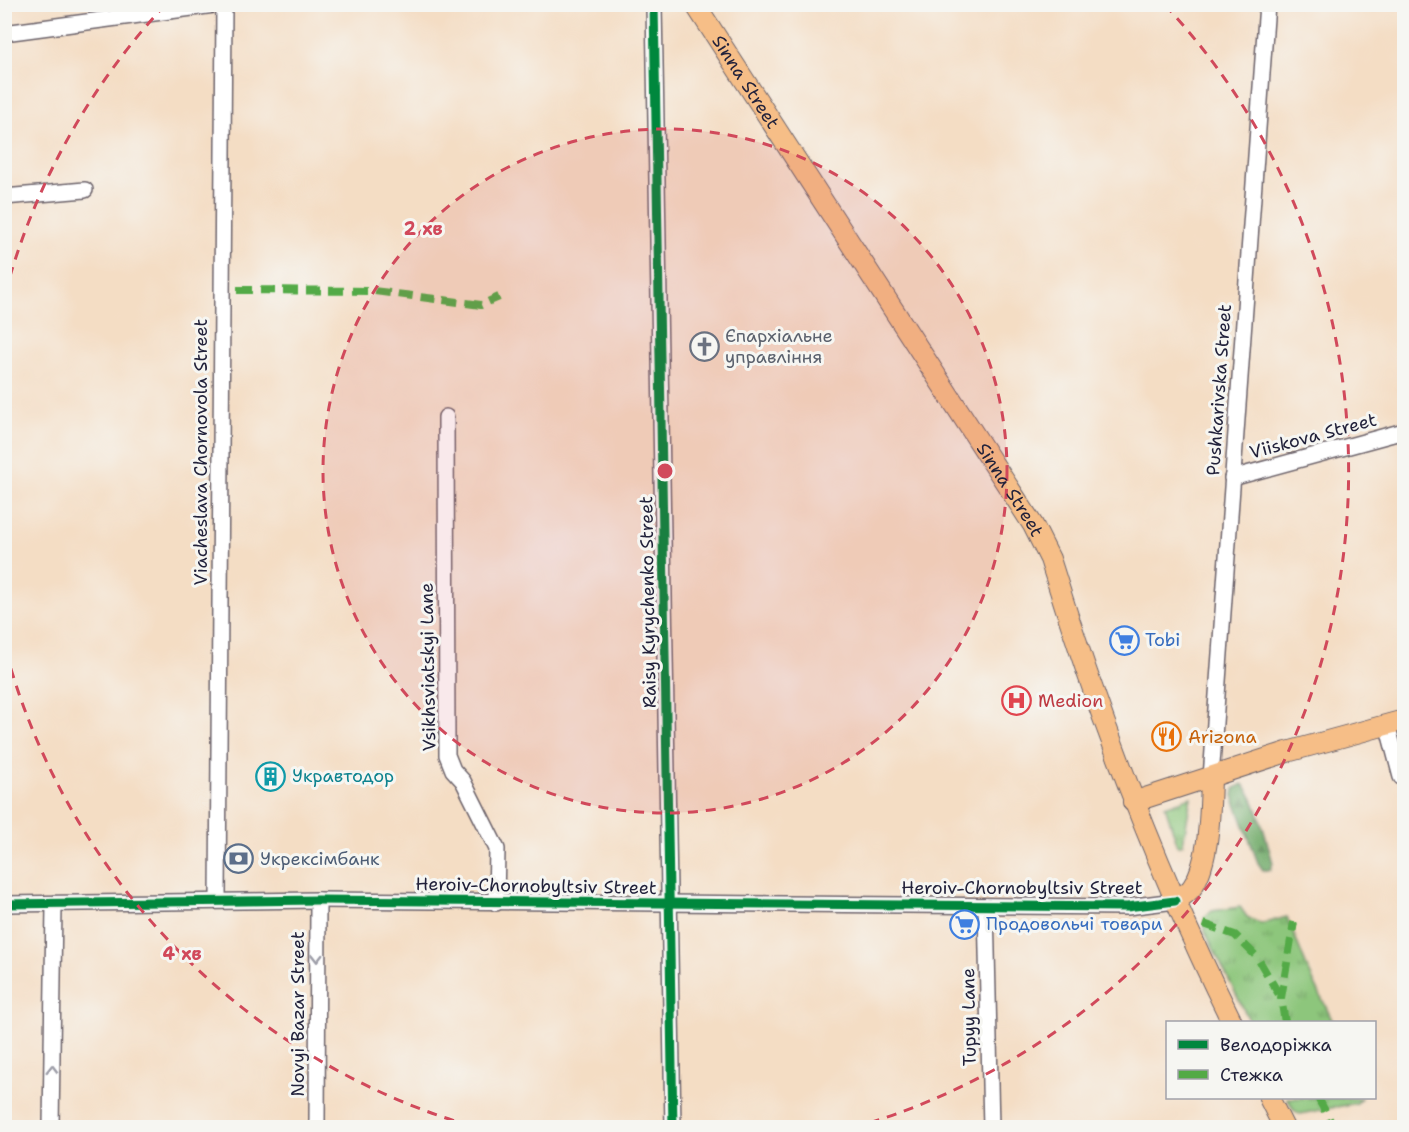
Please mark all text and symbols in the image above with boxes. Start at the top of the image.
street label: Sinna Street [706,31,785,134]
text: 2 хв [403,217,443,241]
street label: Pushkarivska Street [1201,303,1237,477]
street label: Viacheslava Chornovola Street [189,318,213,585]
place label: Єпархіальне управління [725,324,833,369]
church icon: Єпархіальне управління [688,330,720,362]
street label: Viiskova Street [1247,408,1379,464]
street label: Sinna Street [971,438,1049,541]
centre of rings [655,461,675,481]
street label: Raisy Kyrychenko Street [634,496,662,708]
street label: Vsikhsviatskyi Lane [415,582,441,752]
supermarket icon: Tobi [1108,624,1140,656]
place label: Tobi [1145,628,1180,652]
hospital icon: Medion [1001,685,1033,717]
place label: Medion [1038,689,1103,713]
restaurant icon: Arizona [1151,721,1183,753]
place label: Arizona [1188,725,1257,749]
building icon: Укравтодор [255,760,287,792]
place label: Укравтодор [292,764,394,788]
bank icon: Укрексімбанк [223,843,255,875]
place label: Укрексімбанк [260,847,380,871]
street label: Heroiv-Chornobyltsiv Street [415,872,657,900]
street label: Heroiv-Chornobyltsiv Street [901,876,1143,900]
supermarket icon: Продовольчі товари [949,908,981,940]
place label: Продовольчі товари [986,912,1163,936]
street label: Novyi Bazar Street [286,931,310,1097]
text: 4 хв [162,942,202,966]
one-way arrow [311,954,323,963]
street label: Tupyy Lane [956,968,982,1066]
legend [1166,1021,1376,1099]
text: Велодоріжка [1220,1033,1332,1057]
text: Стежка [1220,1063,1283,1087]
one-way arrow [46,1065,58,1074]

